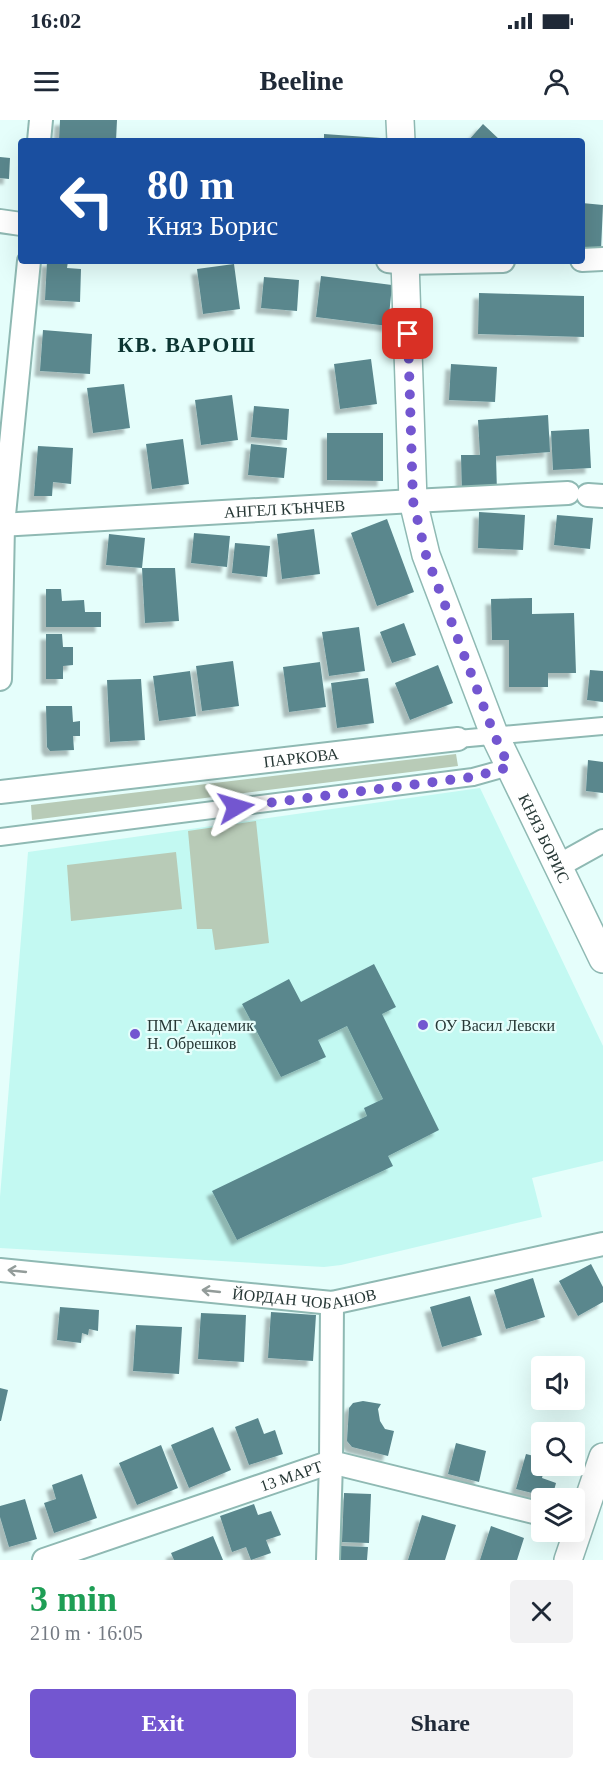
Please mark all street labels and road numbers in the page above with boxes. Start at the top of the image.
street label: АНГЕЛ КЪНЧЕВ [224,496,346,520]
street label: ПАРКОВА [263,744,340,770]
street label: КНЯЗ БОРИС [516,791,573,885]
street label: ЙОРДАН ЧОБАНОВ [231,1284,378,1311]
street label: 13 МАРТ [258,1457,325,1494]

